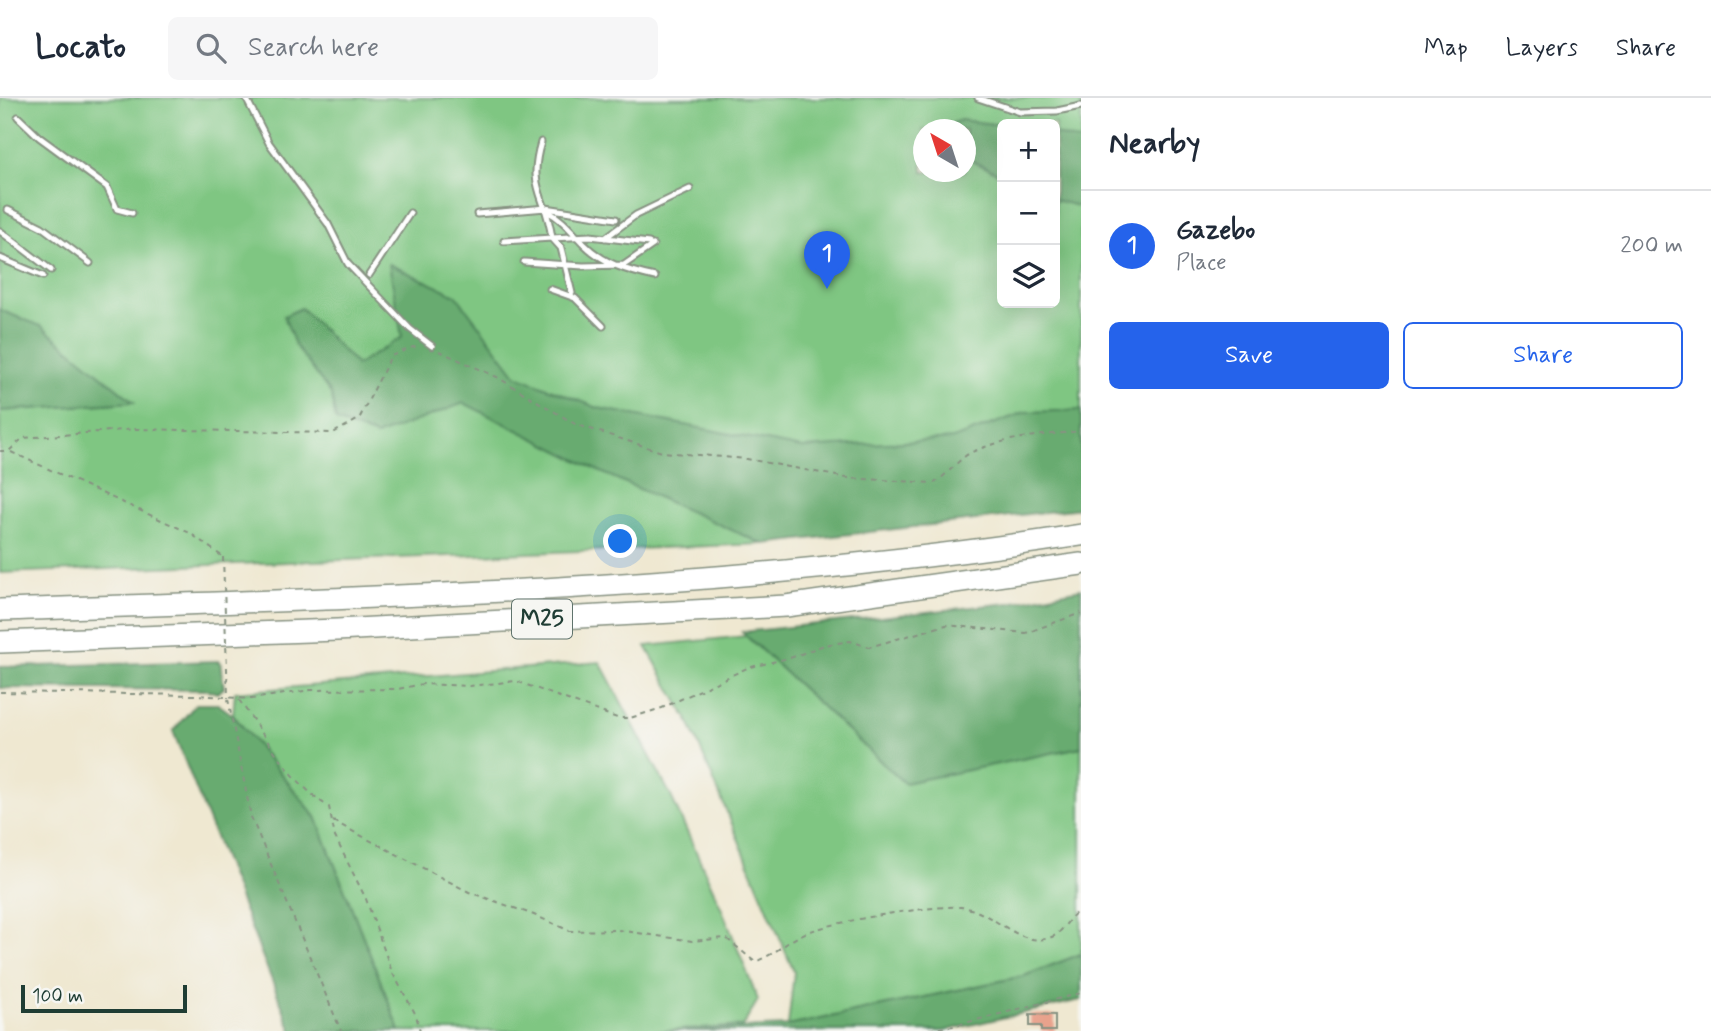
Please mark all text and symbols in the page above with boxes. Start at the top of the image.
search box [168,17,658,80]
text: Locato [35,26,126,70]
icon: search [192,29,230,67]
text: Search here [248,31,379,65]
text: Map [1424,33,1468,64]
text: Layers [1506,33,1578,64]
text: Share [1616,33,1676,64]
north arrow [913,119,976,182]
map controls [997,119,1060,308]
button: + [997,119,1060,182]
text: Nearby [1109,124,1200,163]
button: − [997,182,1060,245]
text: Gazebo [1176,214,1255,248]
pin: 1 [804,231,850,289]
text: 1 [1127,231,1137,261]
text: 200 m [1620,231,1683,261]
button: layers [997,245,1060,308]
text: Place [1176,248,1227,278]
button: Save [1109,322,1389,389]
button: Share [1403,322,1683,389]
your location [603,524,637,558]
road number: M25 [512,600,572,638]
scale bar [21,982,187,1014]
text: 100 m [32,984,83,1009]

